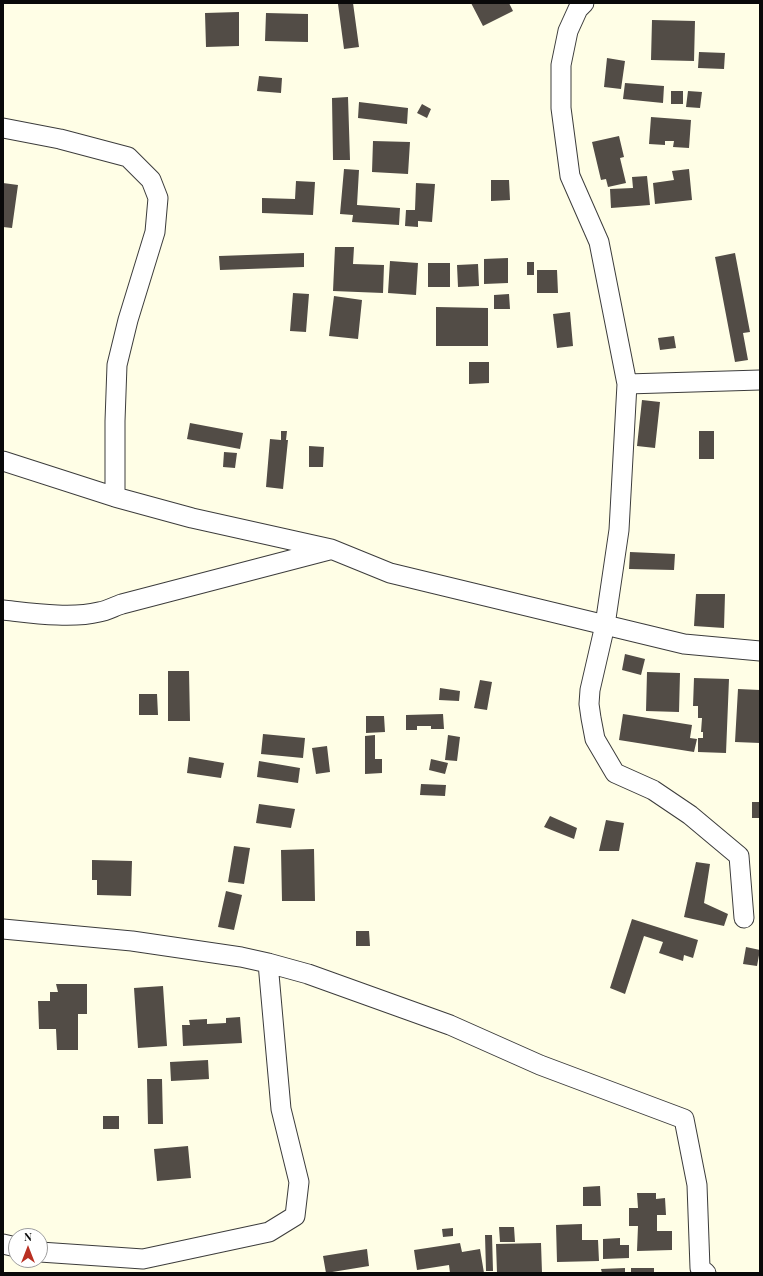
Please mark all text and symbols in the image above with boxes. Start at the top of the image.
north arrow [8,1228,48,1268]
text: N [24,1229,32,1244]

